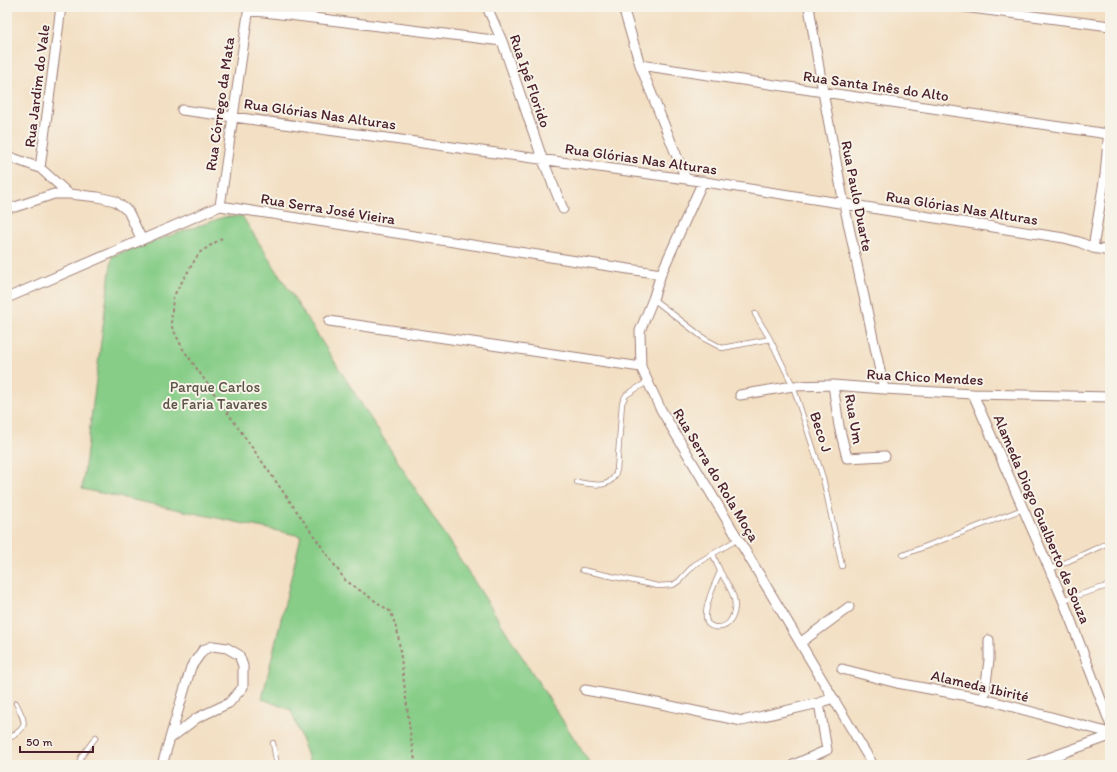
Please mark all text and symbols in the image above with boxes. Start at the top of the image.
street label: Rua Jardim do Vale [21,23,53,149]
street label: Rua Ipê Florido [506,32,554,130]
street label: Rua Córrego da Mata [202,36,238,172]
street label: Rua Santa Inês do Alto [802,67,950,105]
street label: Rua Glórias Nas Alturas [243,94,398,134]
street label: Rua Glórias Nas Alturas [564,139,719,179]
street label: Rua Paulo Duarte [837,139,877,253]
street label: Rua Glórias Nas Alturas [885,187,1040,229]
street label: Rua Serra José Vieira [259,189,397,229]
street label: Rua Chico Mendes [866,365,984,389]
park label: Parque Carlos de Faria Tavares [163,378,268,413]
street label: Rua Um [841,392,867,446]
street label: Rua Serra do Rola Moça [669,405,763,545]
street label: Beco J [806,409,836,455]
street label: Alameda Diogo Gualberto de Souza [990,412,1095,627]
street label: Alameda Ibirité [929,666,1031,706]
scale bar [20,728,93,754]
text: 50 m [26,735,52,749]

